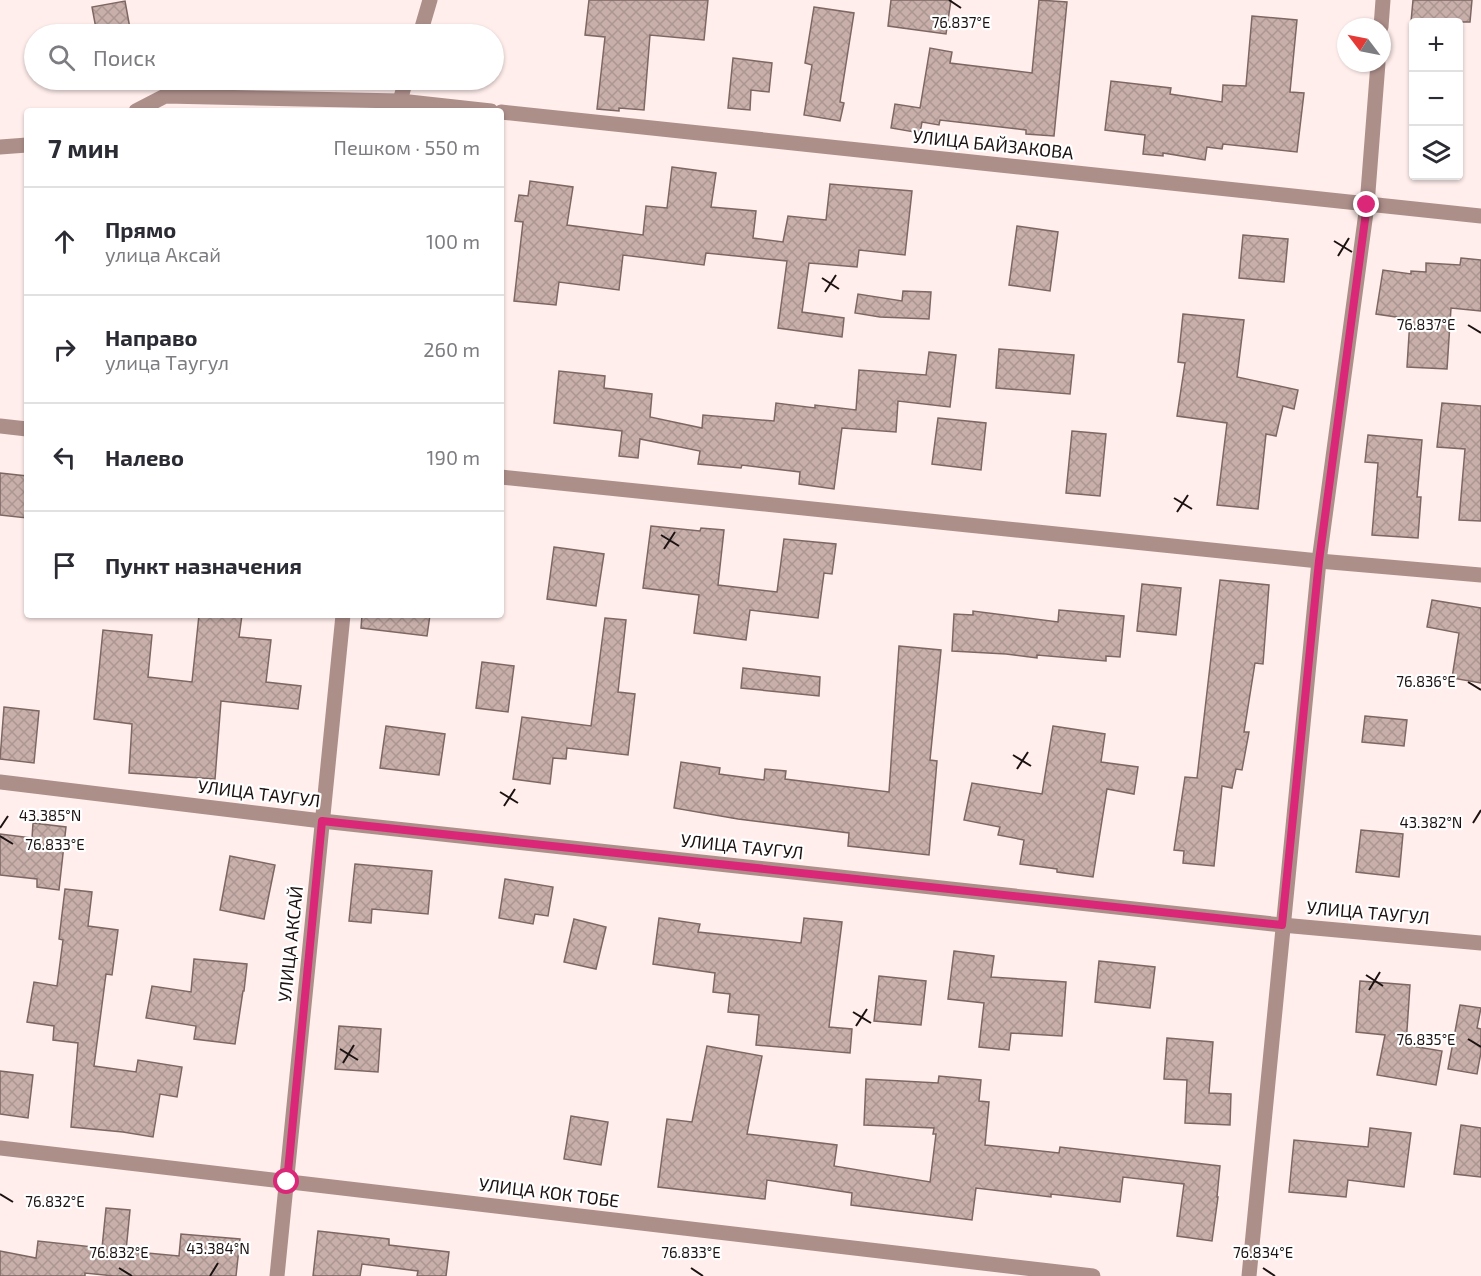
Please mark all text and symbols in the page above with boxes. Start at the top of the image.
text: 76.837°E [932,13,990,31]
north arrow [1337,18,1391,72]
map controls [1409,18,1463,180]
button: + [1409,18,1463,72]
search box [24,24,504,90]
icon: search [45,41,78,74]
text: Поиск [93,44,156,70]
button: − [1409,72,1463,126]
street label: УЛИЦА БАЙЗАКОВА [912,125,1075,163]
button: layers [1409,126,1463,180]
text: 7 мин [48,132,119,163]
text: Пешком · 550 m [334,135,480,159]
route end [1353,191,1379,217]
text: Прямо [105,216,176,242]
icon: ahead [48,225,81,258]
text: 100 m [426,229,480,253]
text: улица Аксай [105,242,221,266]
text: 76.837°E [1397,315,1455,333]
text: Направо [105,324,198,350]
icon: right [48,333,81,366]
text: 260 m [423,337,480,361]
text: улица Таугул [105,350,229,374]
icon: left [48,441,81,474]
text: Налево [105,444,184,470]
text: 190 m [427,445,480,469]
icon: arrive [48,549,81,582]
text: Пункт назначения [105,552,302,578]
text: 76.836°E [1396,672,1456,690]
street label: УЛИЦА ТАУГУЛ [197,775,322,811]
text: 43.385°N [19,806,81,824]
text: 43.382°N [1400,813,1462,831]
street label: УЛИЦА ТАУГУЛ [680,829,805,863]
text: 76.833°E [25,835,85,853]
street label: УЛИЦА АКСАЙ [273,885,307,1003]
street label: УЛИЦА ТАУГУЛ [1306,896,1430,928]
text: 76.835°E [1396,1030,1456,1048]
route start [273,1168,299,1194]
street label: УЛИЦА КОК ТОБЕ [477,1172,621,1212]
text: 76.832°E [25,1192,85,1210]
text: 43.384°N [186,1239,250,1257]
text: 76.832°E [89,1243,149,1261]
text: 76.833°E [661,1243,721,1261]
text: 76.834°E [1233,1243,1293,1261]

